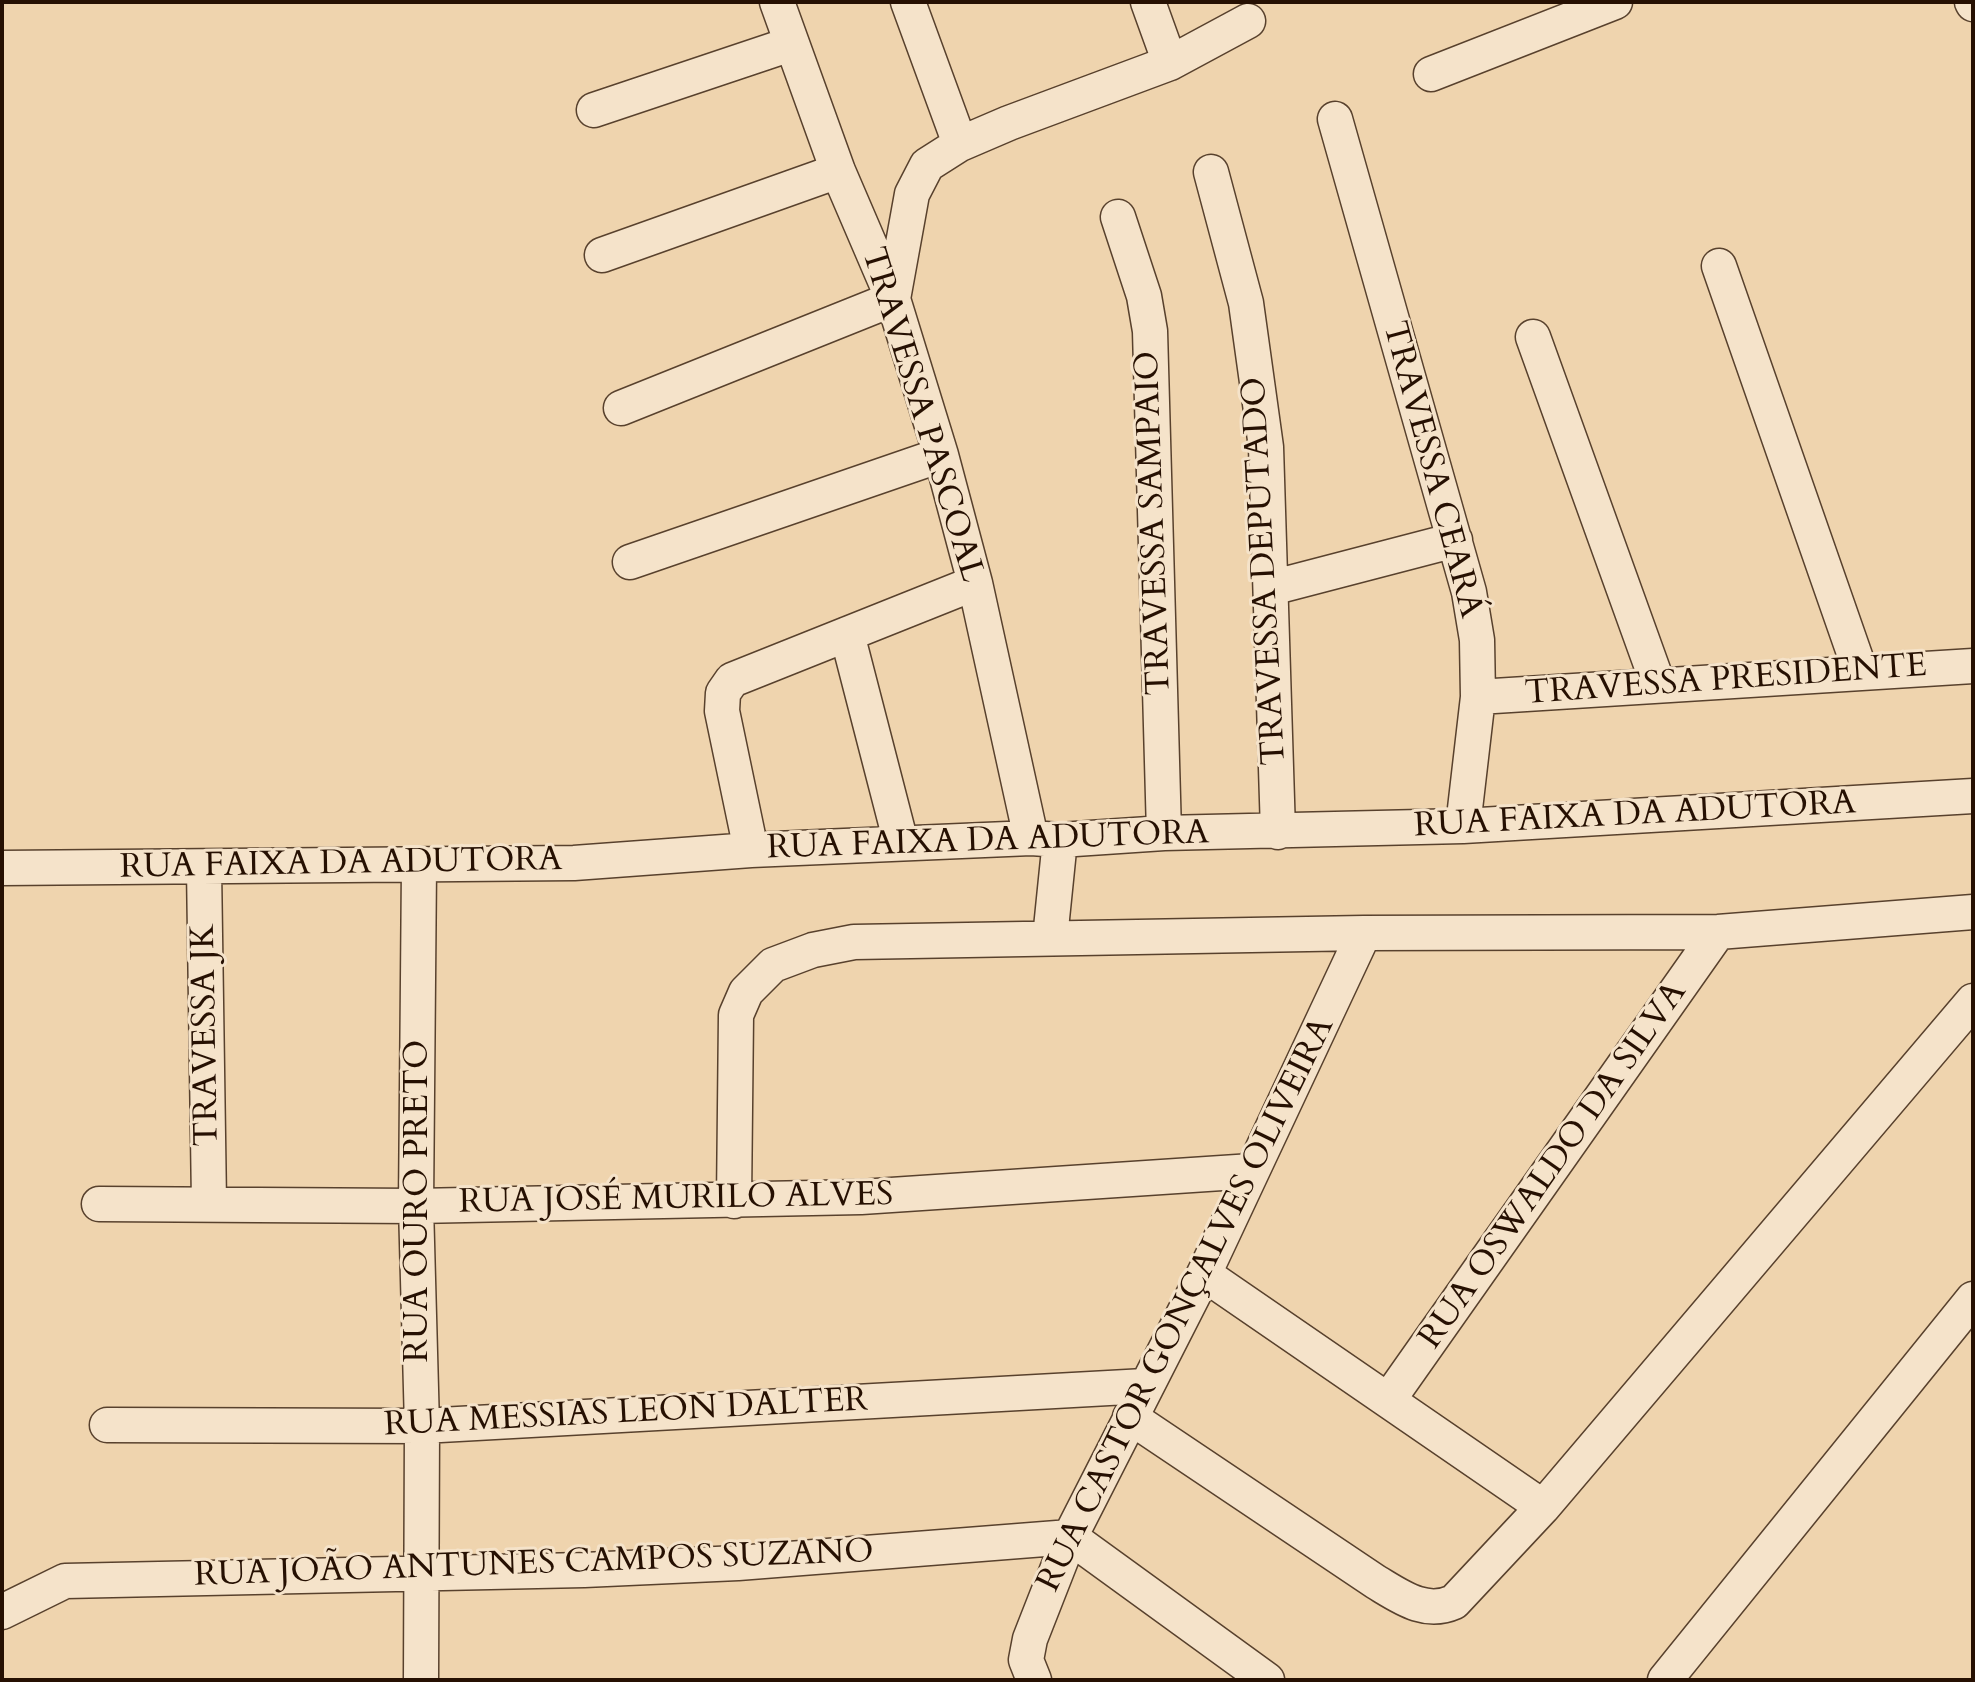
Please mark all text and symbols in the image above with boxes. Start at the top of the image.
street label: TRAVESSA PASCOAL [851,243,991,587]
street label: TRAVESSA CEARÁ [1372,317,1490,623]
street label: TRAVESSA SAMPAIO [1129,350,1181,696]
street label: TRAVESSA DEPUTADO [1235,376,1297,766]
street label: TRAVESSA PRESIDENTE [1524,647,1928,715]
street label: RUA FAIXA DA ADUTORA [1413,784,1857,848]
street label: RUA FAIXA DA ADUTORA [766,814,1210,870]
street label: RUA FAIXA DA ADUTORA [119,841,563,889]
street label: TRAVESSA JK [185,923,229,1147]
street label: RUA OSWALDO DA SILVA [1411,975,1697,1357]
street label: RUA CASTOR GONÇALVES OLIVEIRA [1030,1011,1344,1599]
street label: RUA OURO PRETO [399,1040,439,1362]
street label: RUA JOSÉ MURILO ALVES [458,1176,894,1224]
street label: RUA MESSIAS LEON DALTER [383,1381,869,1447]
street label: RUA JOÃO ANTUNES CAMPOS SUZANO [194,1533,874,1597]

